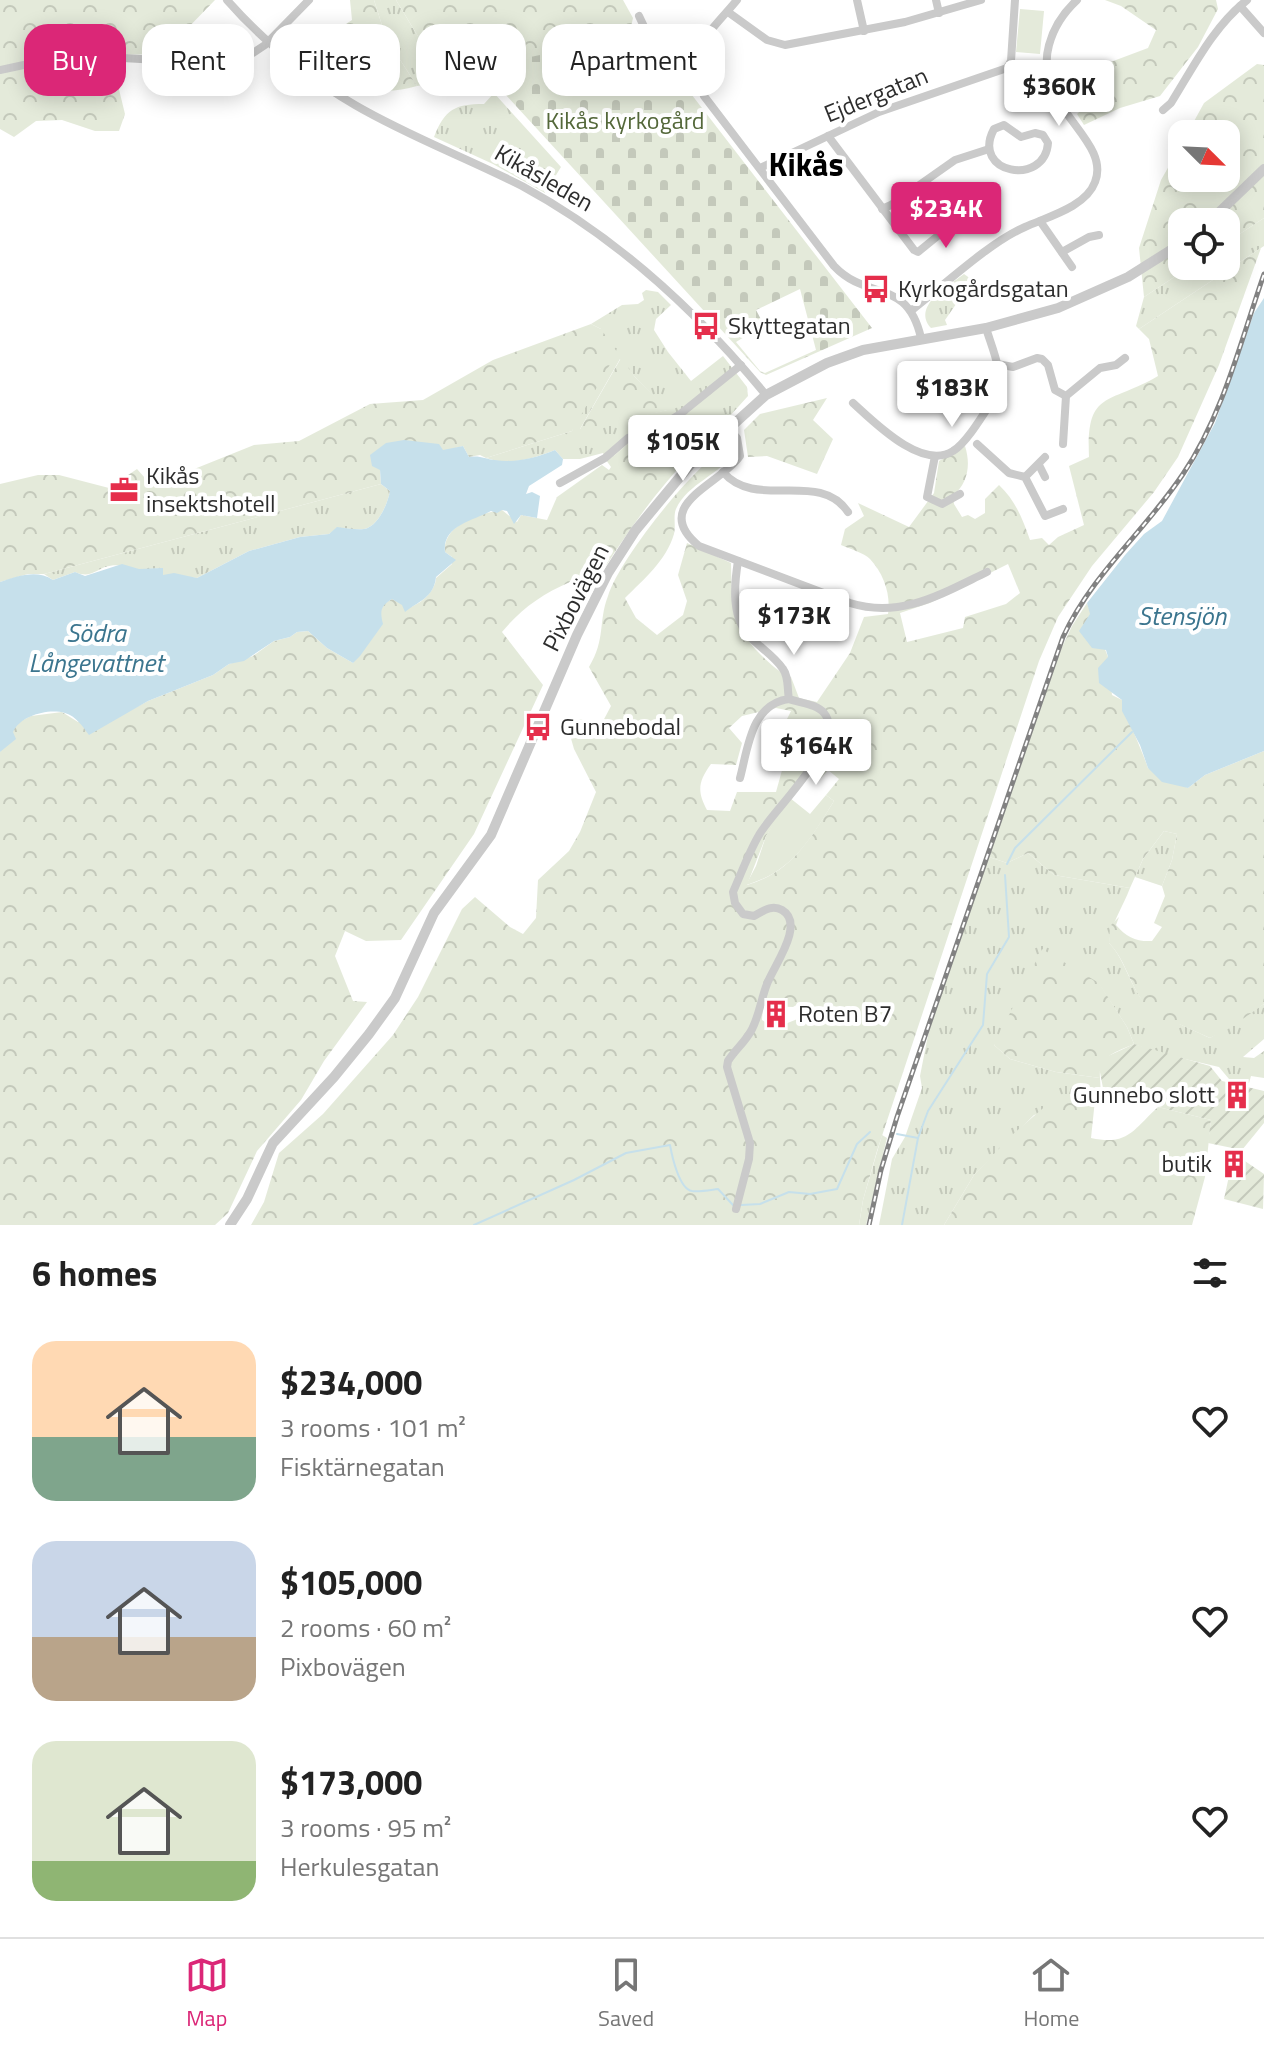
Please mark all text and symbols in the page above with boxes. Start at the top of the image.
chip: Buy [24,24,126,96]
chip: Rent [142,24,254,96]
chip: Filters [270,24,400,96]
chip: New [416,24,526,96]
chip: Apartment [542,24,725,96]
street label: Ejdergatan [818,57,933,131]
pin: $360K [1003,60,1115,128]
text: $360K [1022,66,1096,105]
park label: Kikås kyrkogård [545,102,705,138]
north arrow [1168,120,1240,192]
map controls [1168,120,1240,280]
street label: Kikåsleden [488,134,601,220]
district label: Kikås [768,140,844,188]
pin: $234K [890,182,1002,250]
text: $234K [909,188,983,227]
button: locate [1168,208,1240,280]
place label: Kyrkogårdsgatan [898,270,1069,306]
bus stop icon: Kyrkogårdsgatan [861,274,891,304]
place label: Skyttegatan [728,307,851,343]
bus stop icon: Skyttegatan [691,311,721,341]
pin: $183K [896,361,1008,429]
text: $183K [915,367,989,406]
pin: $105K [627,415,739,483]
text: $105K [646,421,720,460]
place label: Kikås insektshotell [146,457,276,521]
office icon: Kikås insektshotell [109,475,139,505]
street label: Pixbovägen [533,538,618,657]
pin: $173K [738,589,850,657]
text: $173K [757,595,831,634]
water label: Stensjön [1138,596,1227,635]
water label: Södra Långevattnet [28,613,166,682]
place label: Gunnebodal [560,708,681,744]
bus stop icon: Gunnebodal [523,712,553,742]
pin: $164K [760,719,872,787]
text: $164K [779,725,853,764]
place label: Roten B7 [798,995,892,1031]
building icon: Roten B7 [761,999,791,1029]
place label: Gunnebo slott [1073,1076,1216,1112]
building icon: Gunnebo slott [1222,1080,1252,1110]
place label: butik [1161,1145,1213,1181]
building icon: butik [1219,1149,1249,1179]
text: 6 homes [32,1247,157,1299]
icon: filters [1188,1251,1232,1295]
text: $234,000 [280,1356,422,1408]
icon: home [96,1373,192,1469]
icon: heart [1188,1399,1232,1443]
text: 3 rooms · 101 m² [280,1408,466,1447]
text: Fisktärnegatan [280,1447,445,1486]
text: $105,000 [280,1556,422,1608]
icon: home [96,1573,192,1669]
icon: heart [1188,1599,1232,1643]
text: 2 rooms · 60 m² [280,1608,451,1647]
text: Pixbovägen [280,1647,406,1686]
text: $173,000 [280,1756,422,1808]
icon: home [96,1773,192,1869]
icon: heart [1188,1799,1232,1843]
text: 3 rooms · 95 m² [280,1808,451,1847]
text: Herkulesgatan [280,1847,439,1886]
tab: Map [185,1953,229,2035]
tab: Saved [598,1953,654,2035]
tab: Home [1023,1953,1079,2035]

